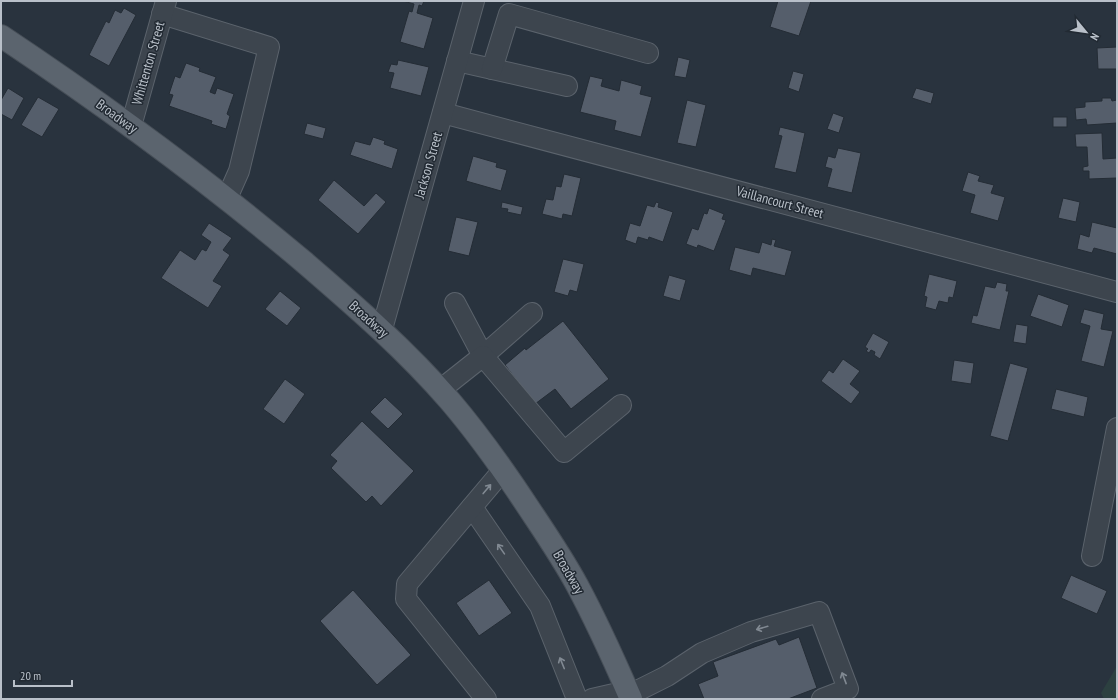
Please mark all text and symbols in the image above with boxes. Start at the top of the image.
north arrow [1066,12,1106,52]
street label: Whittenton Street [127,19,169,107]
text: N [1087,31,1102,43]
street label: Broadway [93,95,142,138]
street label: Jackson Street [410,130,446,201]
street label: Vaillancourt Street [733,181,826,222]
street label: Broadway [345,296,393,342]
one-way arrow [483,483,492,494]
one-way arrow [497,544,505,555]
street label: Broadway [549,547,589,598]
one-way arrow [756,625,769,632]
one-way arrow [558,657,566,669]
scale bar [14,662,72,688]
text: 20 m [20,668,41,683]
one-way arrow [840,673,848,685]

